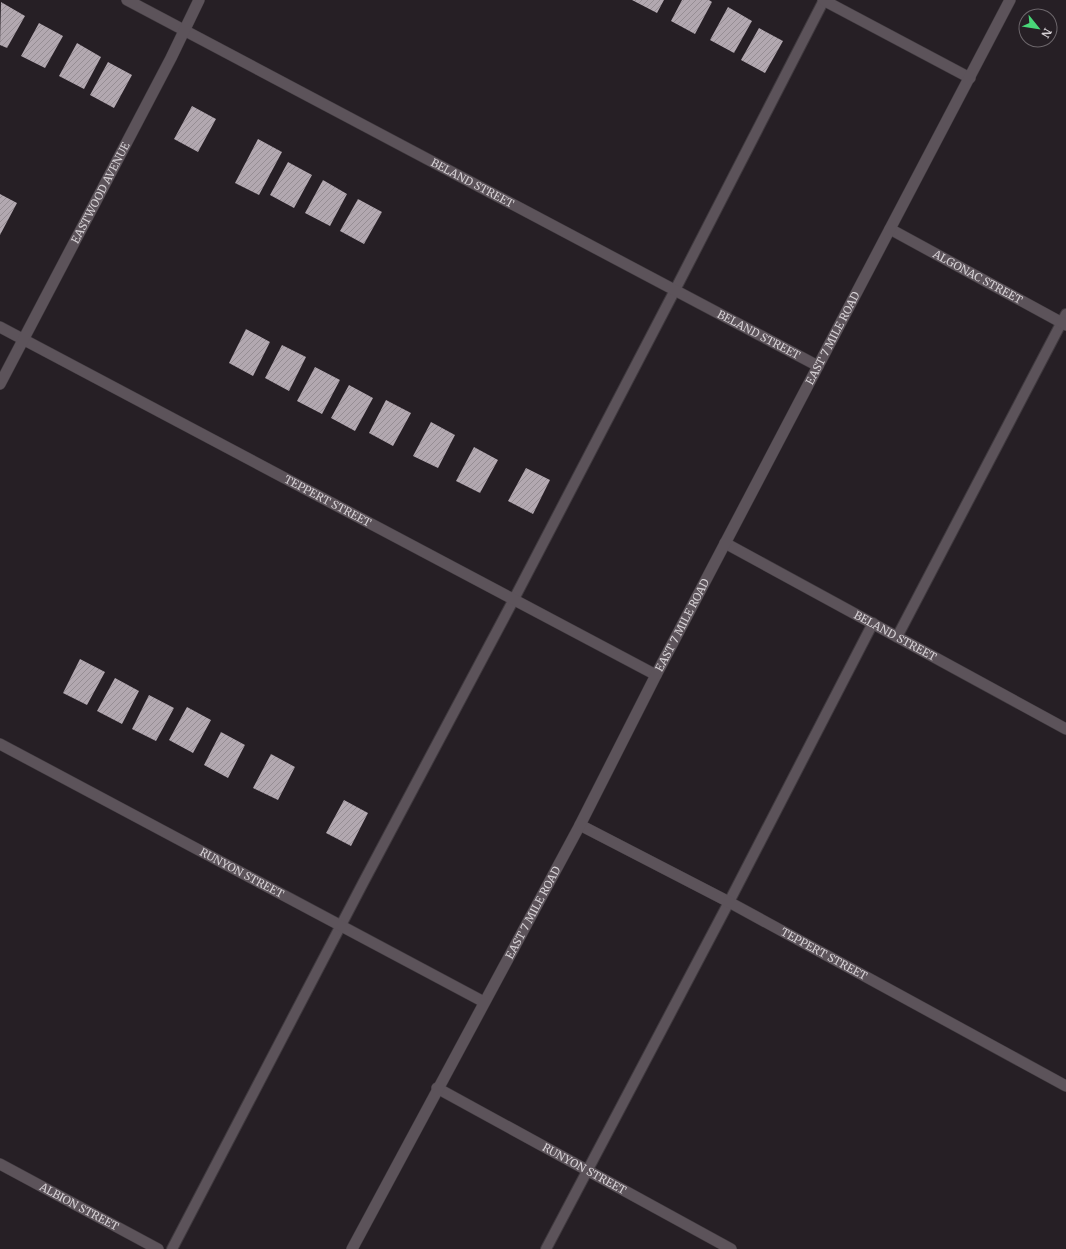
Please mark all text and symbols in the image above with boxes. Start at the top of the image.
north arrow [1018,8,1058,48]
text: N [1038,26,1055,41]
street label: EASTWOOD AVENUE [68,140,133,246]
street label: BELAND STREET [429,155,517,211]
street label: ALGONAC STREET [930,246,1025,307]
street label: EAST 7 MILE ROAD [803,289,863,387]
street label: BELAND STREET [715,307,803,363]
street label: TEPPERT STREET [282,472,374,530]
street label: EAST 7 MILE ROAD [652,576,712,674]
street label: BELAND STREET [852,608,939,664]
street label: RUNYON STREET [197,845,287,901]
street label: EAST 7 MILE ROAD [502,864,564,961]
street label: TEPPERT STREET [778,925,870,983]
street label: RUNYON STREET [540,1140,629,1197]
street label: ALBION STREET [36,1179,122,1234]

